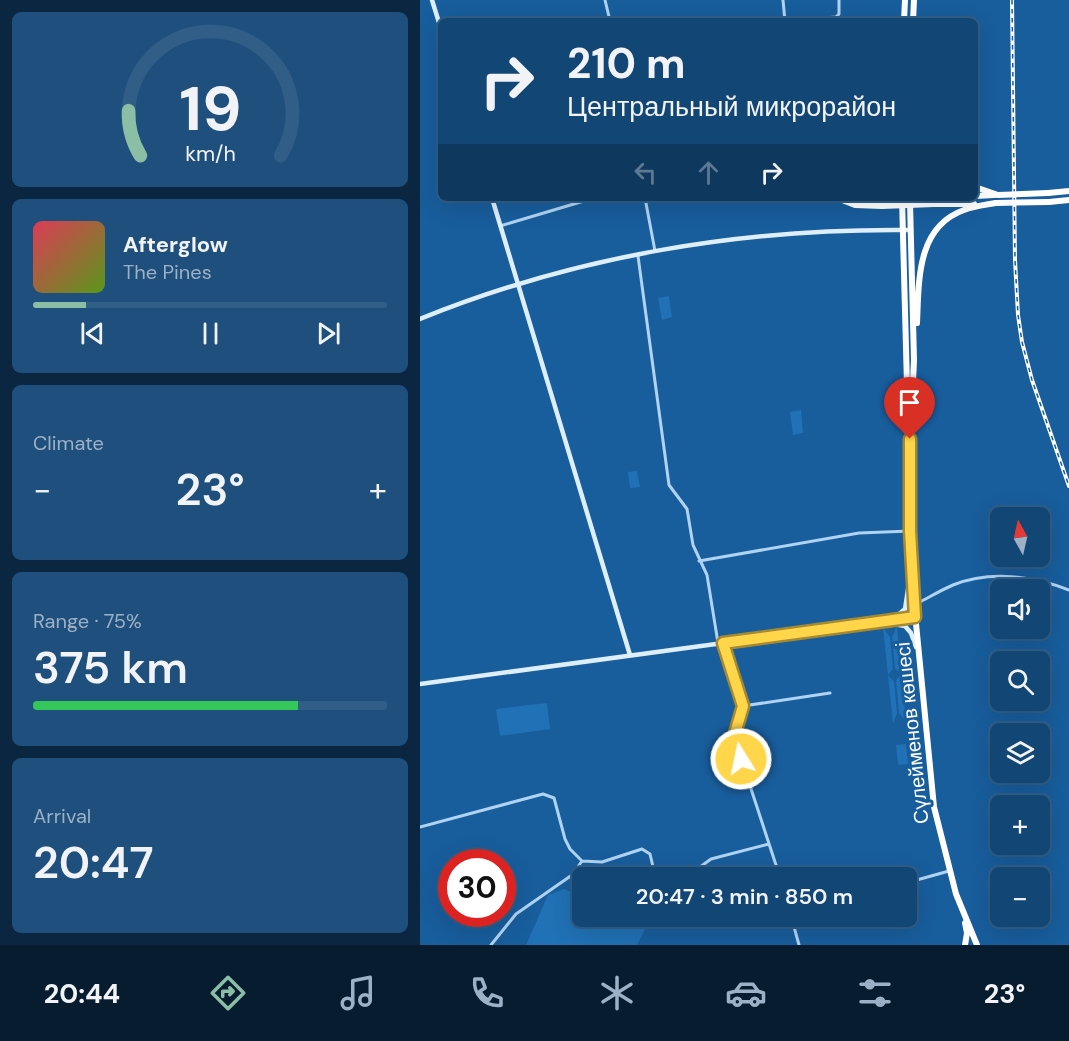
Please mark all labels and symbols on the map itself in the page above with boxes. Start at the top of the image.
pin [884,377,935,439]
north arrow [990,507,1050,567]
street label: Сүлейменов көшесі [890,641,934,825]
position arrow [709,727,773,791]
speed limit sign: 30 [438,849,516,927]

